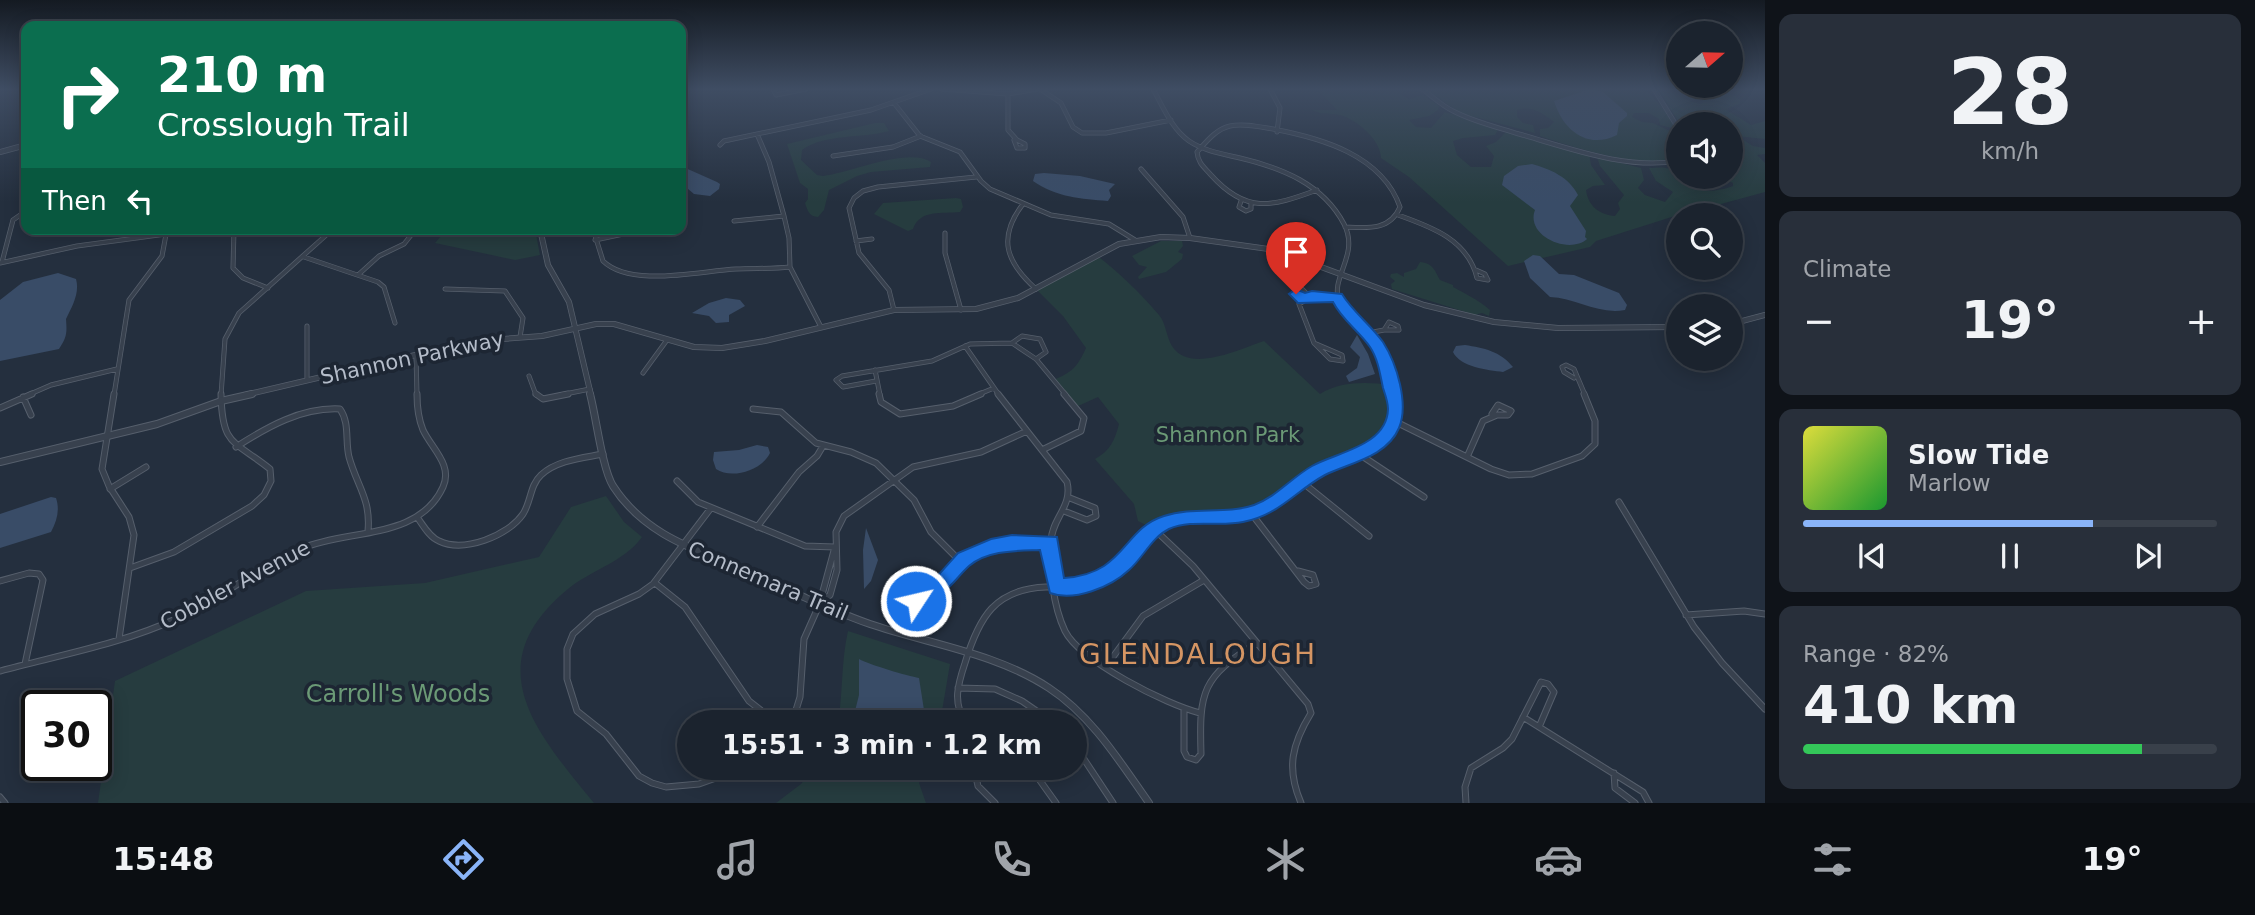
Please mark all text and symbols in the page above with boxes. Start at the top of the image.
north arrow [1666,21,1743,98]
map controls [1666,21,1743,371]
text: 28 [1947,40,2073,145]
text: 210 m [157,47,327,104]
icon: right [42,49,133,140]
text: Crosslough Trail [157,106,410,144]
button: sound [1666,112,1743,189]
text: km/h [1981,138,2039,164]
icon: left [121,182,159,220]
text: Then [42,186,107,216]
button: search [1666,203,1743,280]
pin [1266,222,1326,294]
icon: arrive [1277,233,1315,271]
text: Climate [1803,256,1892,282]
text: 19° [1961,290,2059,350]
button: layers [1666,294,1743,371]
text: − [1803,299,1835,343]
text: + [2185,299,2217,343]
street label: Shannon Parkway [318,327,506,389]
park label: Shannon Park [1156,423,1301,447]
text: Slow Tide [1908,440,2049,470]
text: Marlow [1908,470,1991,496]
street label: Cobbler Avenue [156,535,314,635]
street label: Connemara Trail [684,536,852,626]
icon: previous [1853,537,1891,575]
icon: pause [1991,537,2029,575]
icon: next [2129,537,2167,575]
position arrow [879,564,953,638]
district label: GLENDALOUGH [1079,638,1317,671]
text: Range · 82% [1803,641,1949,667]
text: 410 km [1803,675,2018,735]
park label: Carroll's Woods [306,680,490,708]
speed limit sign: 30 [21,690,112,781]
text: 15:51 · 3 min · 1.2 km [722,730,1042,760]
icon: directions [439,835,488,884]
icon: music [713,835,762,884]
icon: phone [987,835,1036,884]
icon: climate [1261,835,1310,884]
icon: car [1534,835,1583,884]
icon: filters [1808,835,1857,884]
text: 15:48 [112,840,214,878]
text: 19° [2082,840,2142,878]

